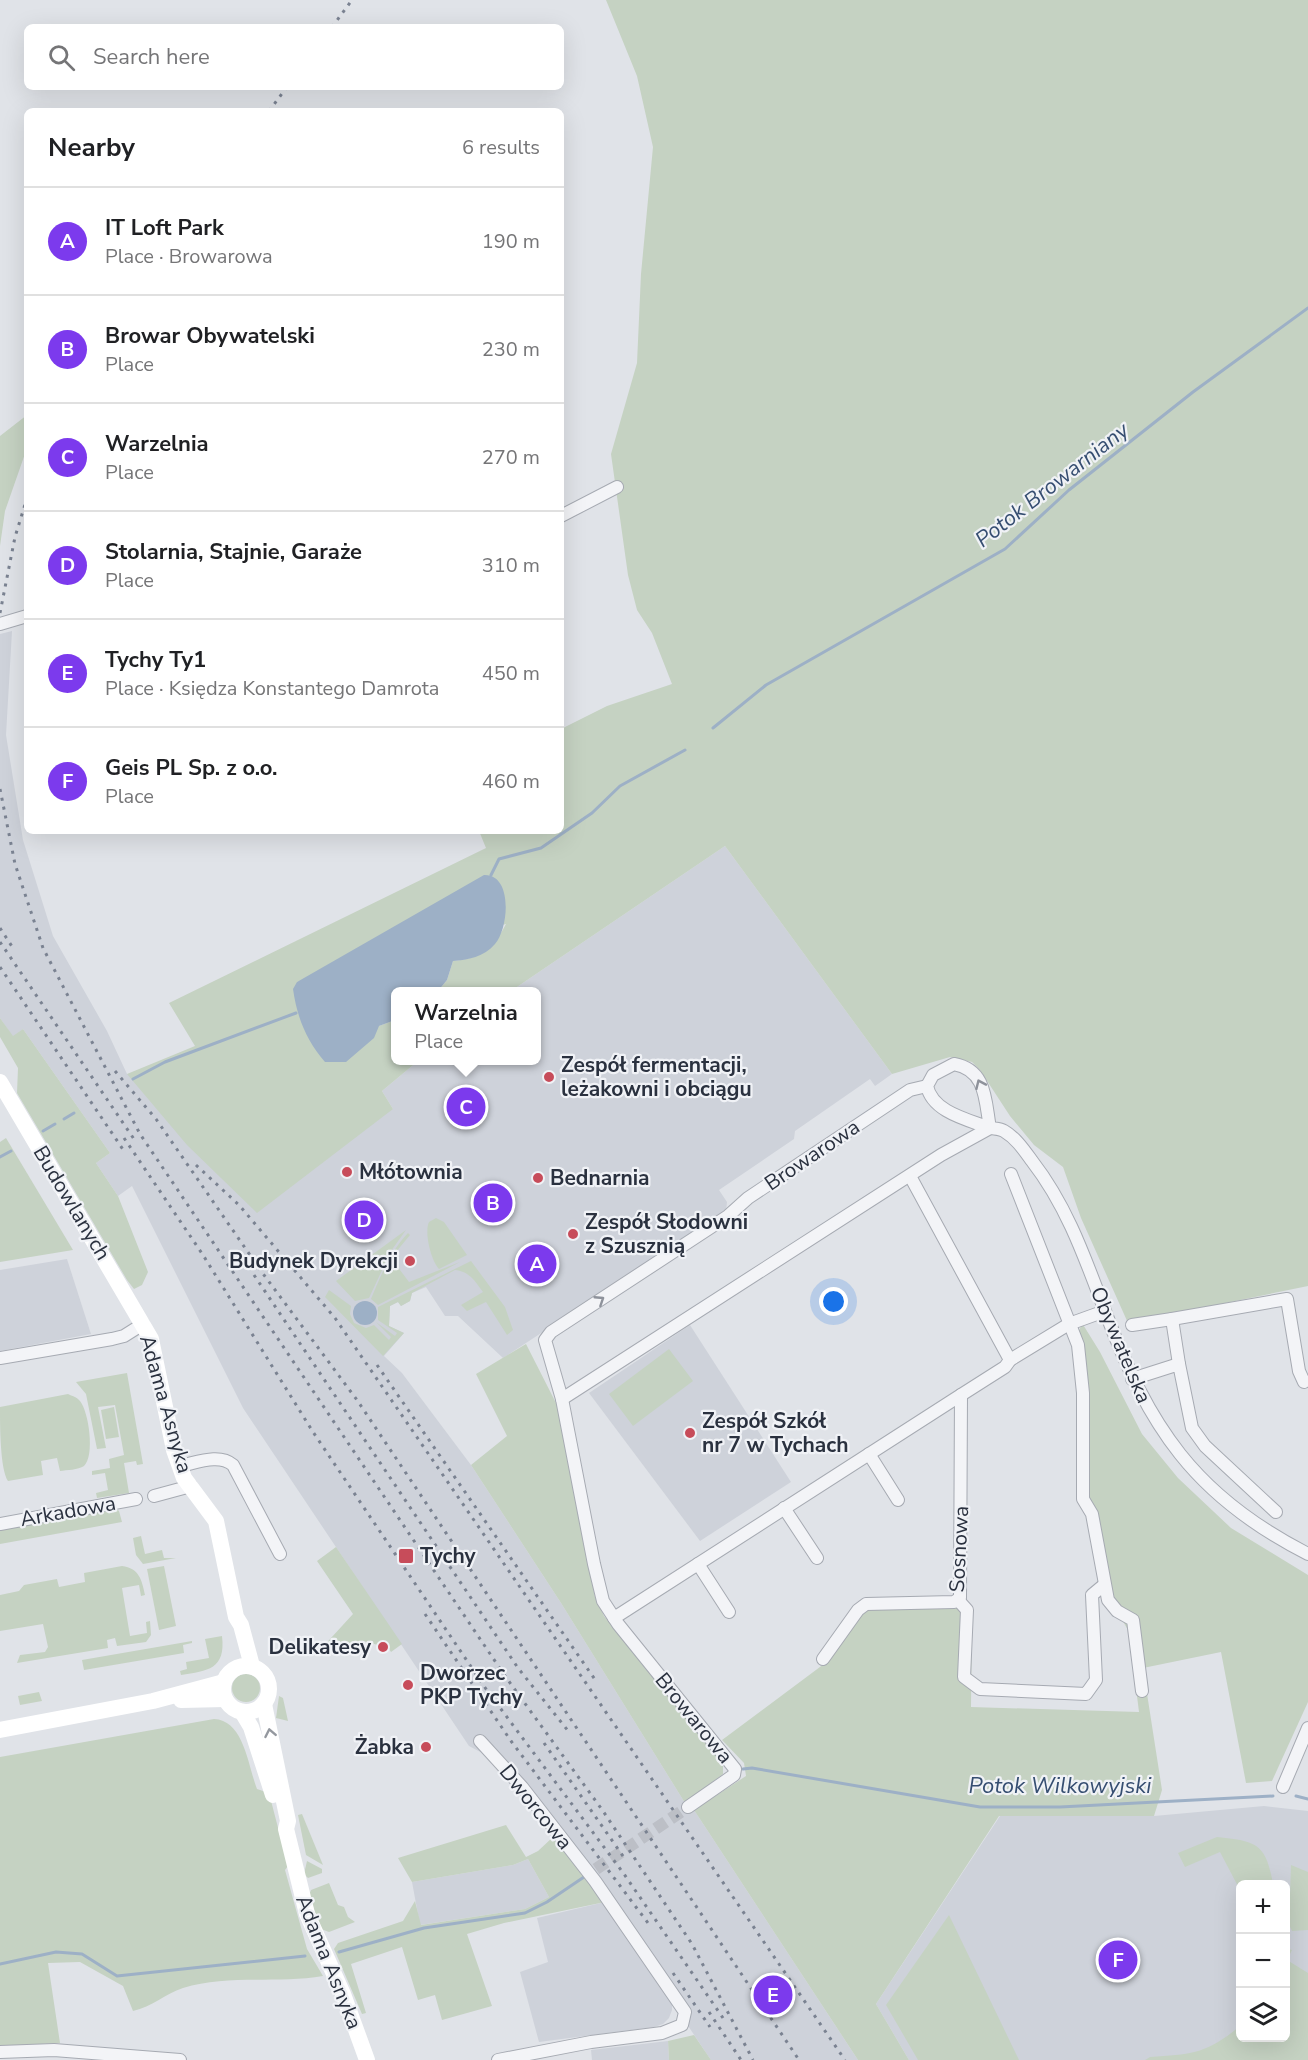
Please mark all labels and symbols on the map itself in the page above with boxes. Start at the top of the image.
water label: Potok Browarniany [969,415,1136,555]
place label: Zespół fermentacji, leżakowni i obciągu [561,1051,752,1103]
marker: Zespół fermentacji, leżakowni i obciągu [542,1070,556,1084]
one-way arrow [975,1079,987,1090]
pin: C [446,1084,486,1130]
street label: Browarowa [759,1113,865,1197]
street label: Budowlanych [27,1141,117,1265]
place label: Młótownia [359,1158,463,1186]
place label: Bednarnia [550,1164,650,1192]
marker: Młótownia [340,1165,354,1179]
marker: Bednarnia [531,1171,545,1185]
pin: B [474,1180,512,1226]
pin: D [344,1198,384,1242]
place label: Zespół Słodowni z Szusznią [585,1208,748,1260]
marker: Zespół Słodowni z Szusznią [566,1227,580,1241]
pin: A [518,1242,556,1286]
place label: Budynek Dyrekcji [229,1247,398,1275]
marker: Budynek Dyrekcji [403,1254,417,1268]
street label: Obywatelska [1084,1282,1158,1408]
your location [819,1287,848,1316]
one-way arrow [593,1296,604,1307]
street label: Adama Asnyka [133,1332,199,1476]
place label: Zespół Szkół nr 7 w Tychach [702,1407,848,1459]
marker: Zespół Szkół nr 7 w Tychach [683,1426,697,1440]
street label: Arkadowa [18,1489,118,1533]
street label: Sosnowa [943,1505,975,1593]
place label: Tychy [420,1542,477,1570]
marker: Tychy [397,1547,415,1565]
place label: Delikatesy [268,1633,372,1661]
marker: Delikatesy [376,1640,390,1654]
place label: Dworzec PKP Tychy [420,1659,524,1711]
street label: Browarowa [649,1667,739,1769]
marker: Dworzec PKP Tychy [401,1678,415,1692]
one-way arrow [264,1729,277,1739]
place label: Żabka [355,1733,414,1761]
marker: Żabka [419,1740,433,1754]
street label: Dworcowa [493,1759,579,1855]
water label: Potok Wilkowyjski [969,1771,1152,1801]
street label: Adama Asnyka [289,1891,369,2033]
pin: F [1098,1938,1138,1982]
pin: E [754,1972,792,2018]

